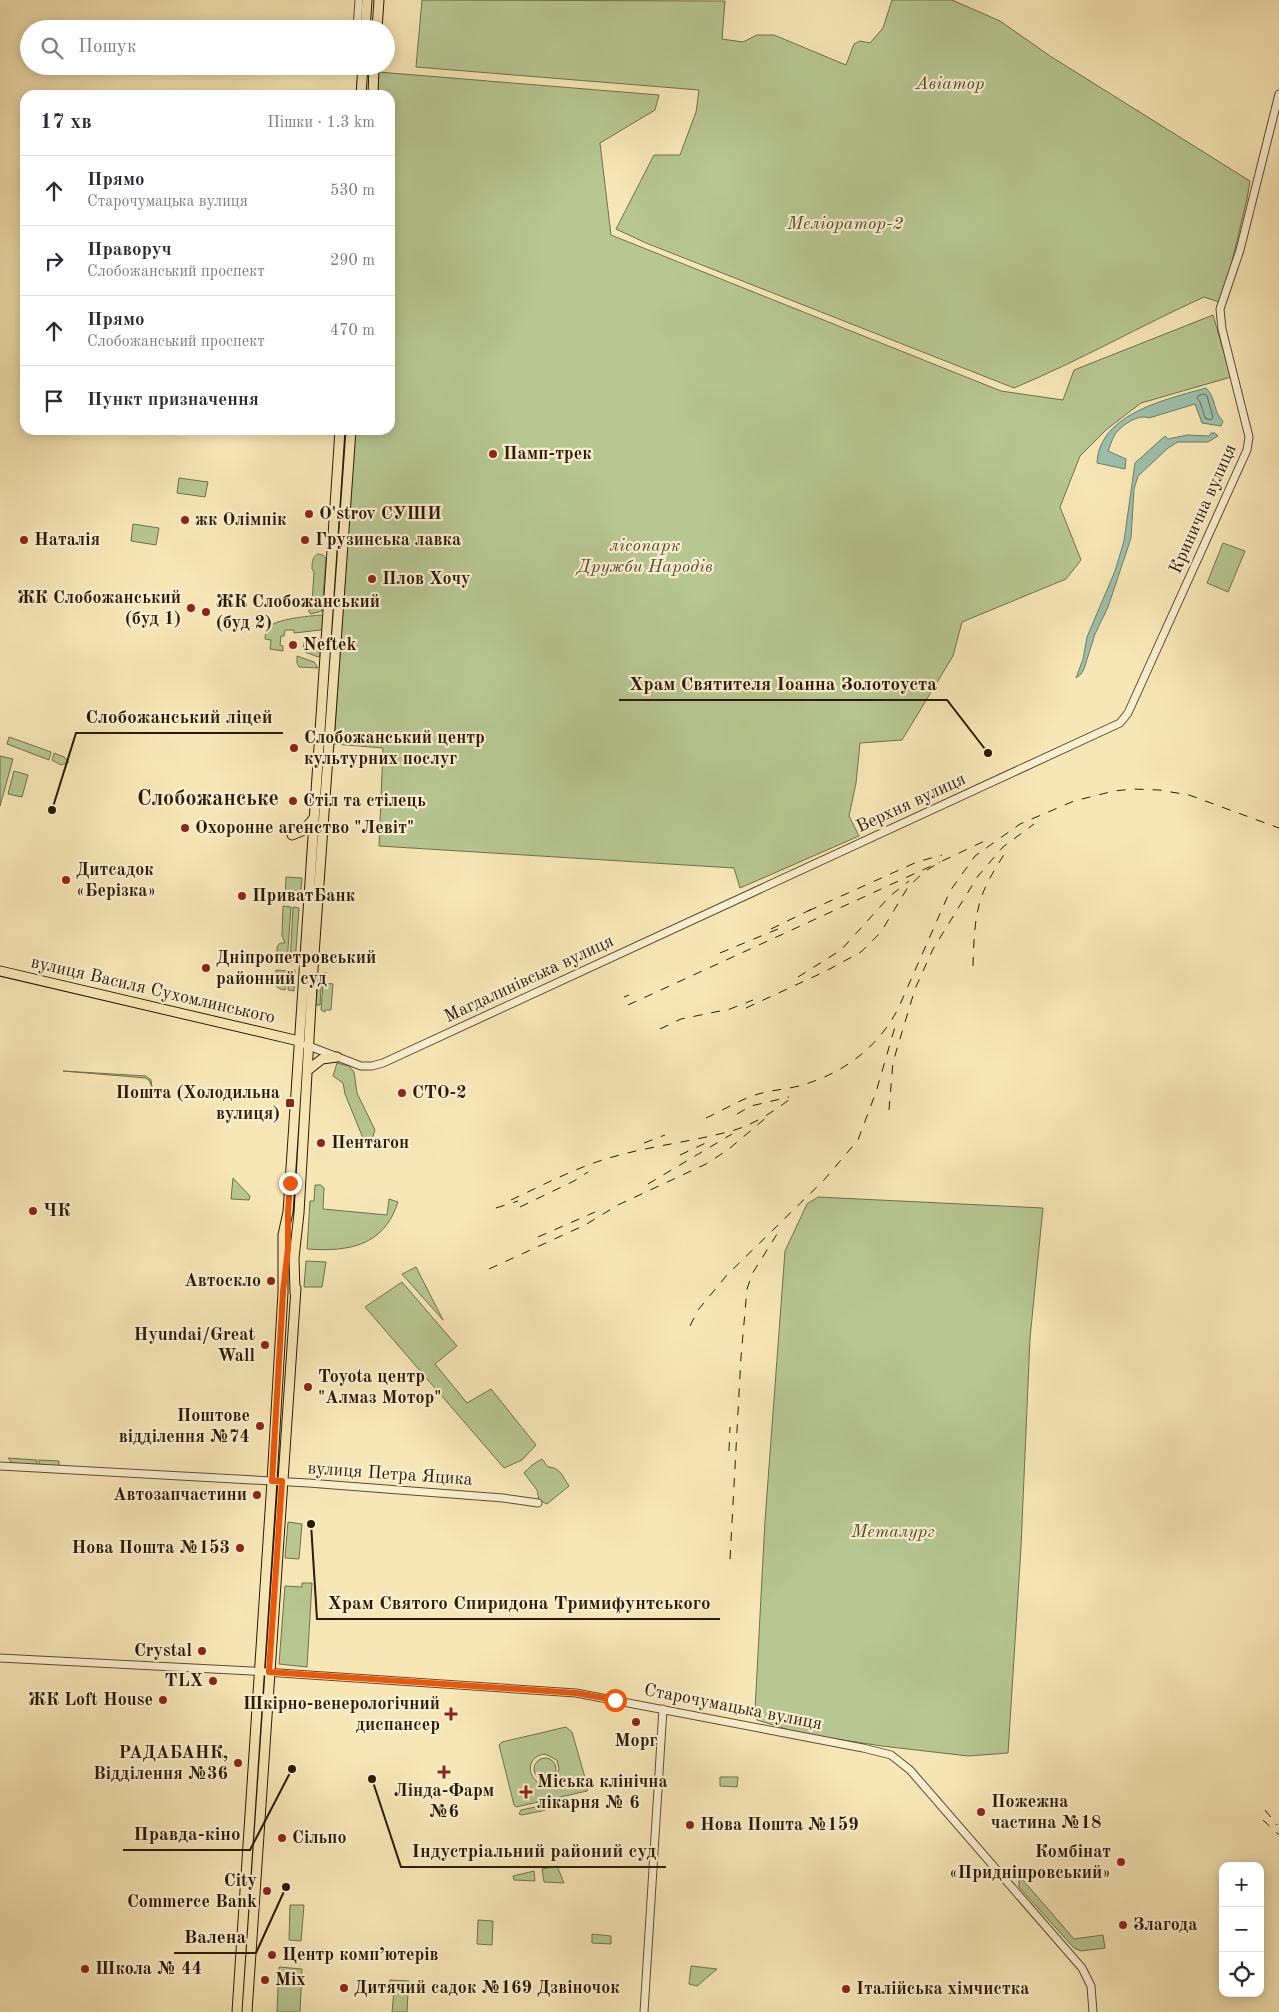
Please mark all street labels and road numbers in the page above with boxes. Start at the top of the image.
street label: Кринична вулиця [1166,442,1240,576]
street label: Верхня вулиця [854,770,968,836]
street label: Магдалинівська вулиця [442,932,616,1026]
street label: вулиця Василя Сухомлинського [29,953,277,1027]
street label: вулиця Петра Яцика [307,1459,473,1489]
street label: Старочумацька вулиця [642,1681,824,1733]

